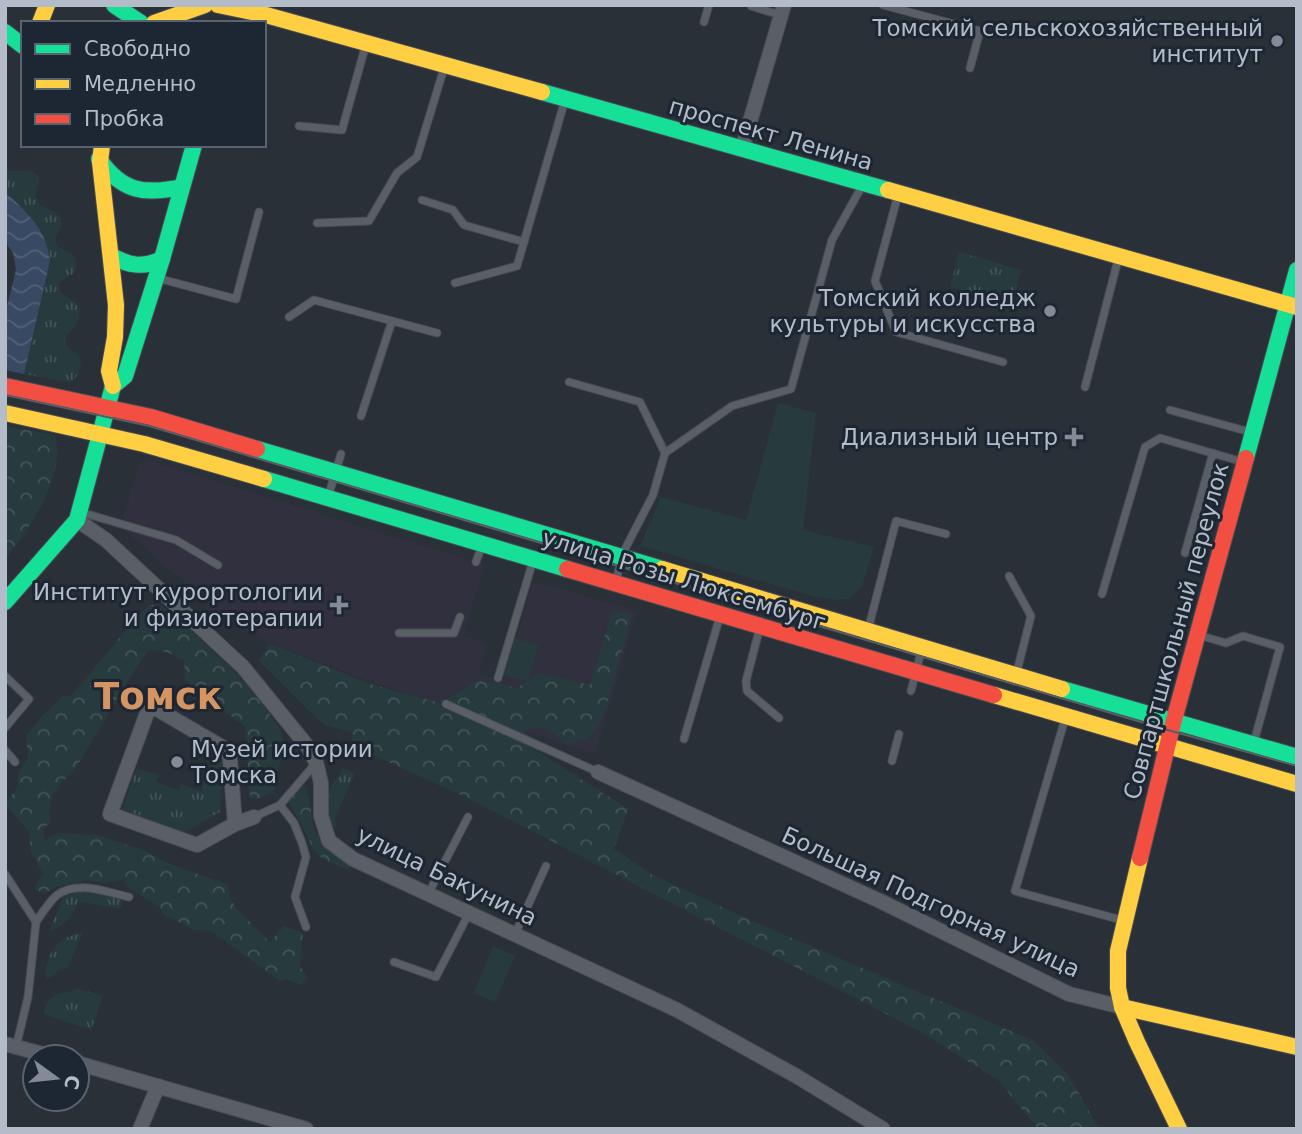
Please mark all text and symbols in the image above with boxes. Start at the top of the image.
place label: Томский сельскохозяйственный институт [871,15,1263,67]
legend [21,21,266,147]
marker: Томский сельскохозяйственный институт [1269,33,1285,49]
text: Свободно [84,37,191,61]
text: Медленно [84,72,196,96]
street label: проспект Ленина [666,92,876,176]
text: Пробка [84,107,164,131]
place label: Томский колледж культуры и искусства [769,285,1036,337]
marker: Томский колледж культуры и искусства [1042,303,1058,319]
place label: Диализный центр [841,424,1058,450]
marker: Диализный центр [1064,427,1084,447]
street label: Совпартшкольный переулок [1118,460,1234,802]
street label: улица Розы Люксембург [539,524,829,636]
place label: Институт курортологии и физиотерапии [33,579,323,631]
marker: Институт курортологии и физиотерапии [329,595,349,615]
district label: Томск [94,675,222,718]
place label: Музей истории Томска [190,736,373,788]
marker: Музей истории Томска [169,754,185,770]
street label: улица Бакунина [353,821,541,931]
street label: Большая Подгорная улица [778,821,1084,983]
north arrow [21,1043,91,1113]
text: С [60,1073,85,1092]

